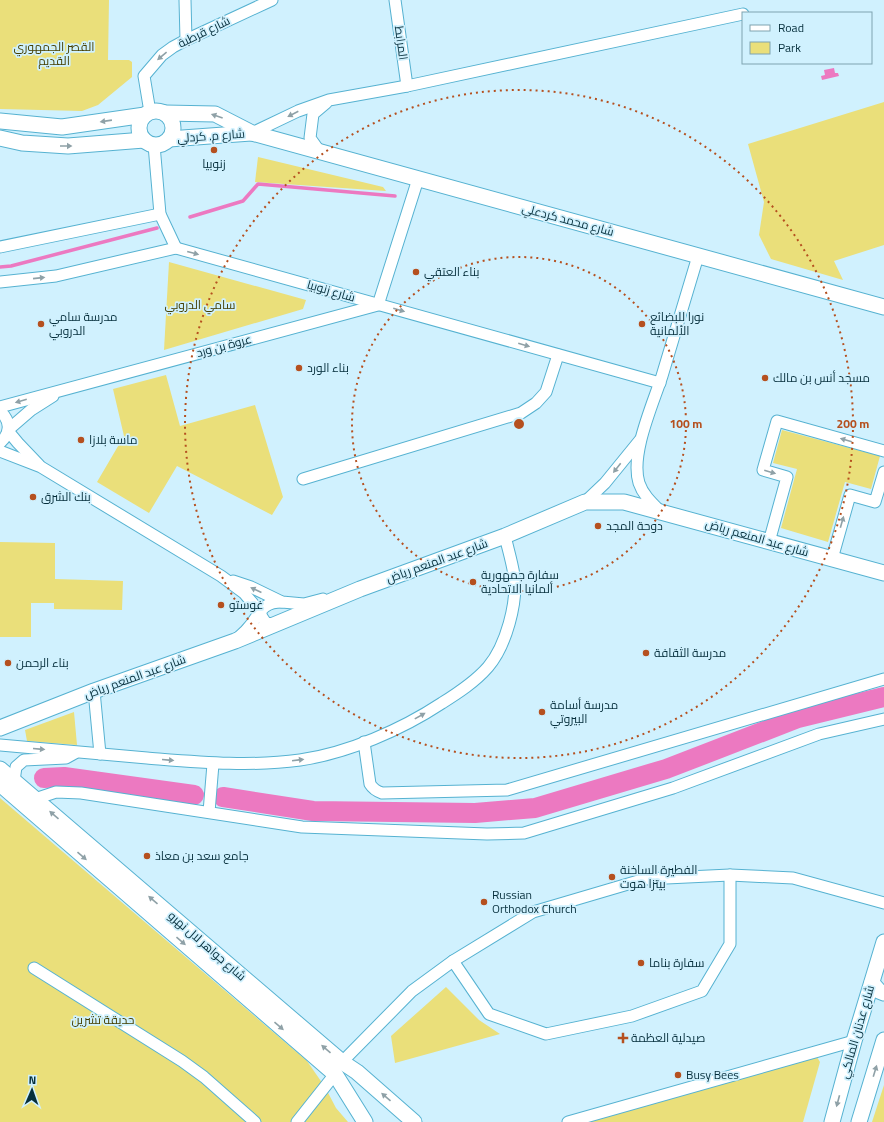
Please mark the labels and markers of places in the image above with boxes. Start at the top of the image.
marker: زنوبيا [209,145,219,155]
place label: زنوبيا [202,154,226,173]
place label: بناء العتقي [424,262,479,282]
marker: بناء العتقي [411,267,421,277]
place label: مدرسة سامي الدروبي [49,307,118,341]
place label: نورا للبضائع الألمانية [650,307,704,340]
marker: مدرسة سامي الدروبي [36,319,46,329]
marker: نورا للبضائع الألمانية [637,319,647,329]
place label: بناء الورد [307,358,349,377]
marker: بناء الورد [294,363,304,373]
place label: مسجد أنس بن مالك [773,368,870,387]
marker: مسجد أنس بن مالك [760,373,770,383]
centre of rings [512,417,526,431]
place label: ماسة بلازا [89,430,137,449]
marker: ماسة بلازا [76,435,86,445]
place label: بنك الشرق [41,487,91,506]
marker: بنك الشرق [28,492,38,502]
place label: دوحة المجد [606,516,663,535]
marker: دوحة المجد [593,521,603,531]
place label: سفارة جمهورية ألمانيا الاتحادية [481,565,559,598]
marker: سفارة جمهورية ألمانيا الاتحادية [468,577,478,587]
place label: غوستو [229,595,263,614]
marker: غوستو [216,600,226,610]
place label: مدرسة الثقافة [654,643,726,662]
marker: مدرسة الثقافة [641,648,651,658]
place label: بناء الرحمن [16,653,69,672]
marker: بناء الرحمن [3,658,13,668]
place label: مدرسة أسامة البيروتي [550,695,618,729]
marker: مدرسة أسامة البيروتي [537,707,547,717]
place label: جامع سعد بن معاذ [155,846,249,865]
marker: جامع سعد بن معاذ [142,851,152,861]
place label: الفطيرة الساخنة بيتزا هوت [620,860,697,893]
marker: الفطيرة الساخنة بيتزا هوت [607,872,617,882]
place label: Russian Orthodox Church [492,885,577,918]
marker: Russian Orthodox Church [479,897,489,907]
place label: سفارة بناما [649,953,705,972]
marker: سفارة بناما [636,958,646,968]
place label: صيدلية العظمة [631,1028,705,1047]
marker: صيدلية العظمة [618,1033,628,1043]
place label: Busy Bees [686,1065,739,1084]
marker: Busy Bees [673,1070,683,1080]

